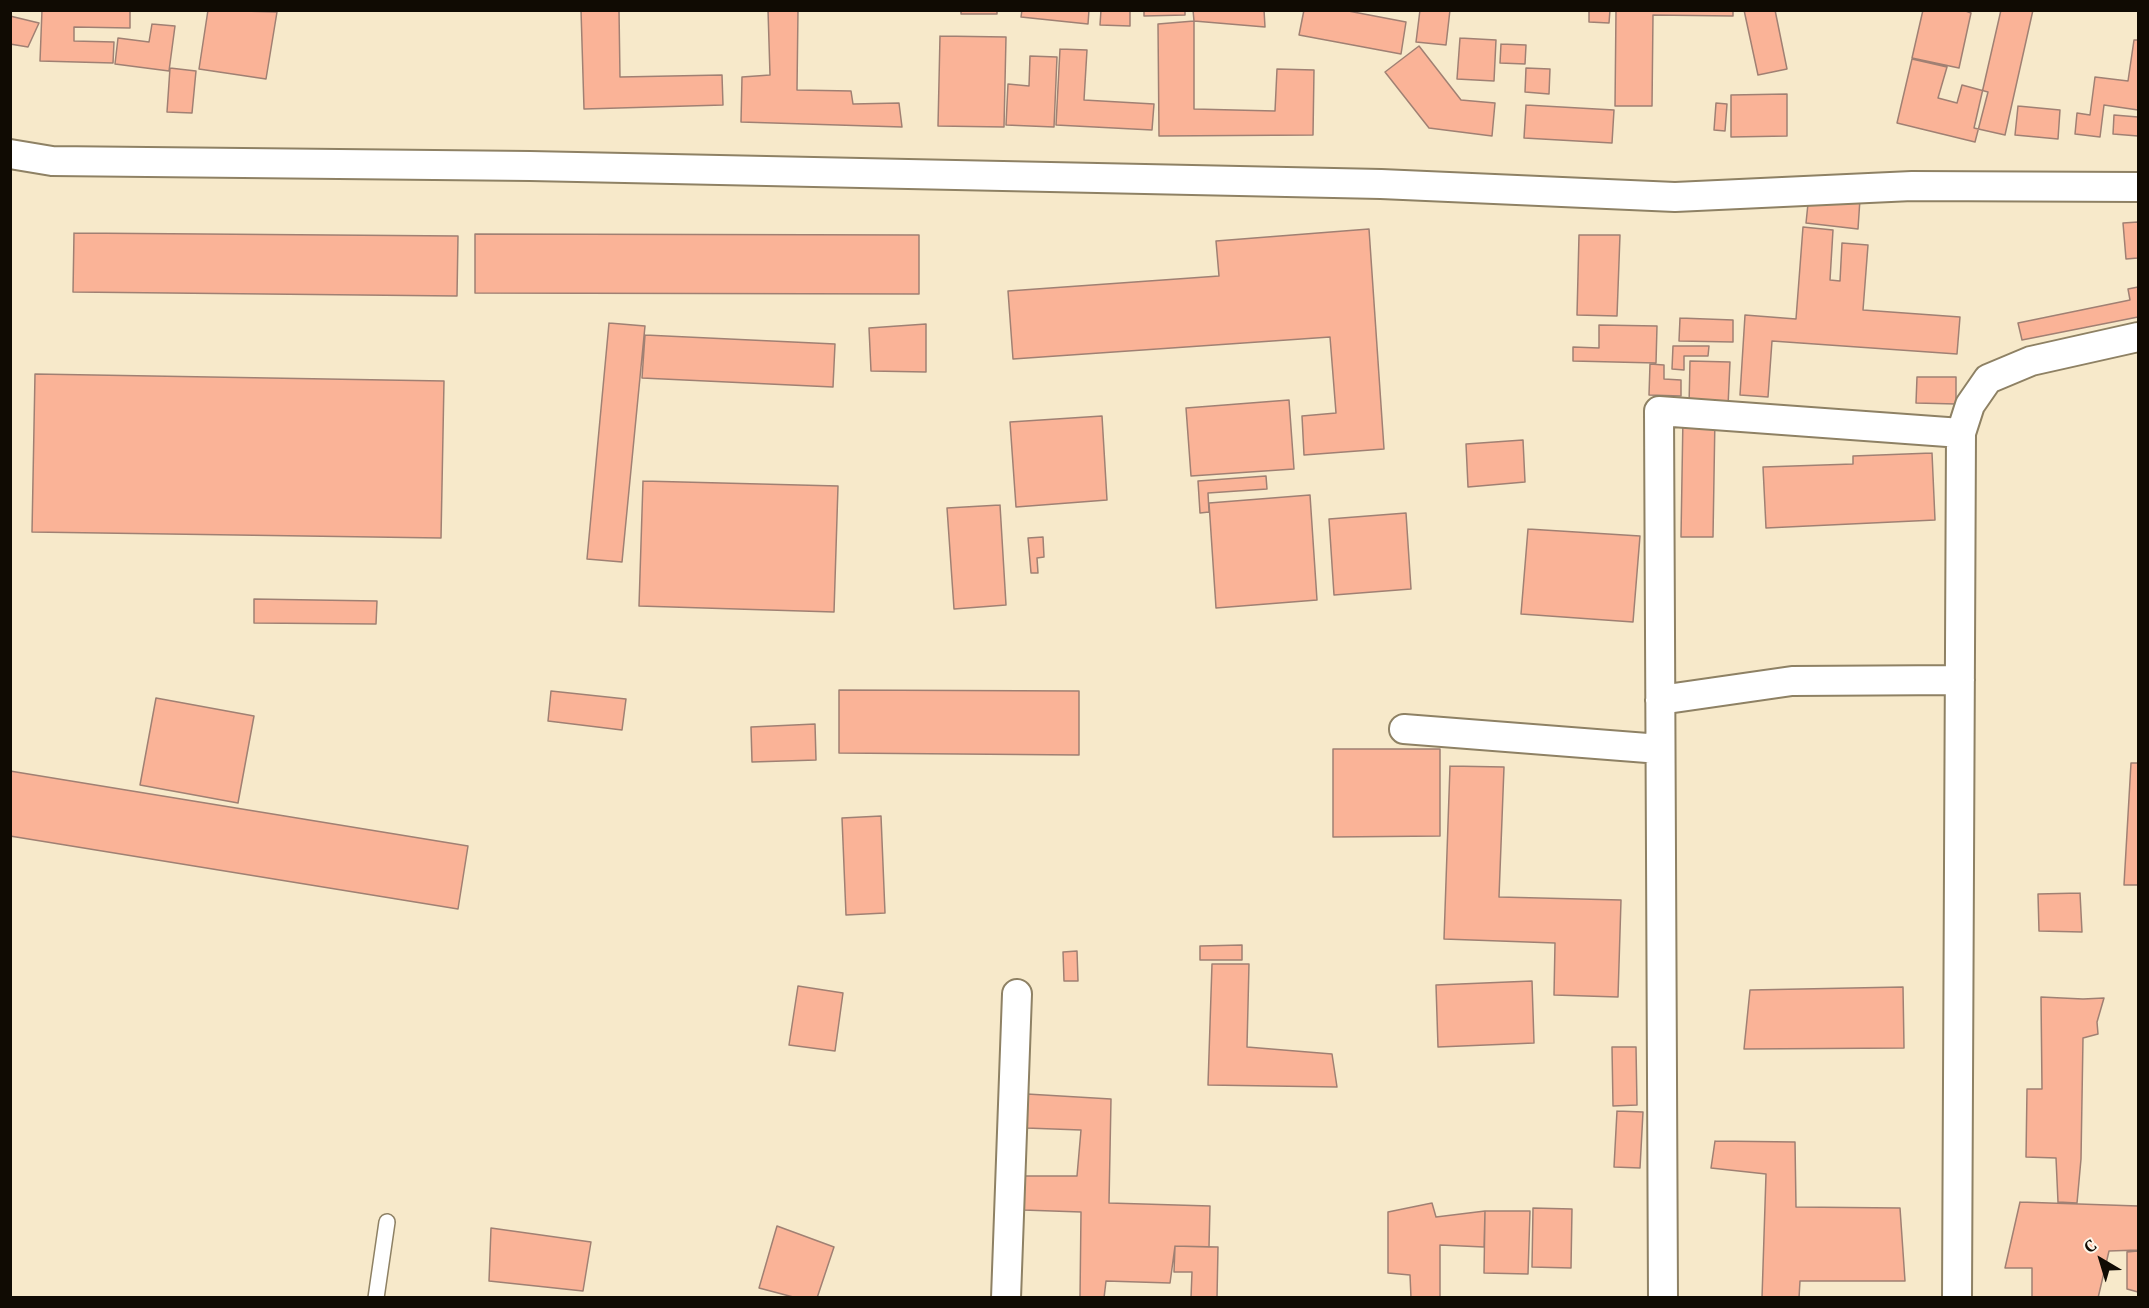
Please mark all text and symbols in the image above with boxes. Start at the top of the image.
north arrow [2071,1230,2131,1290]
text: С [2079,1234,2101,1258]

